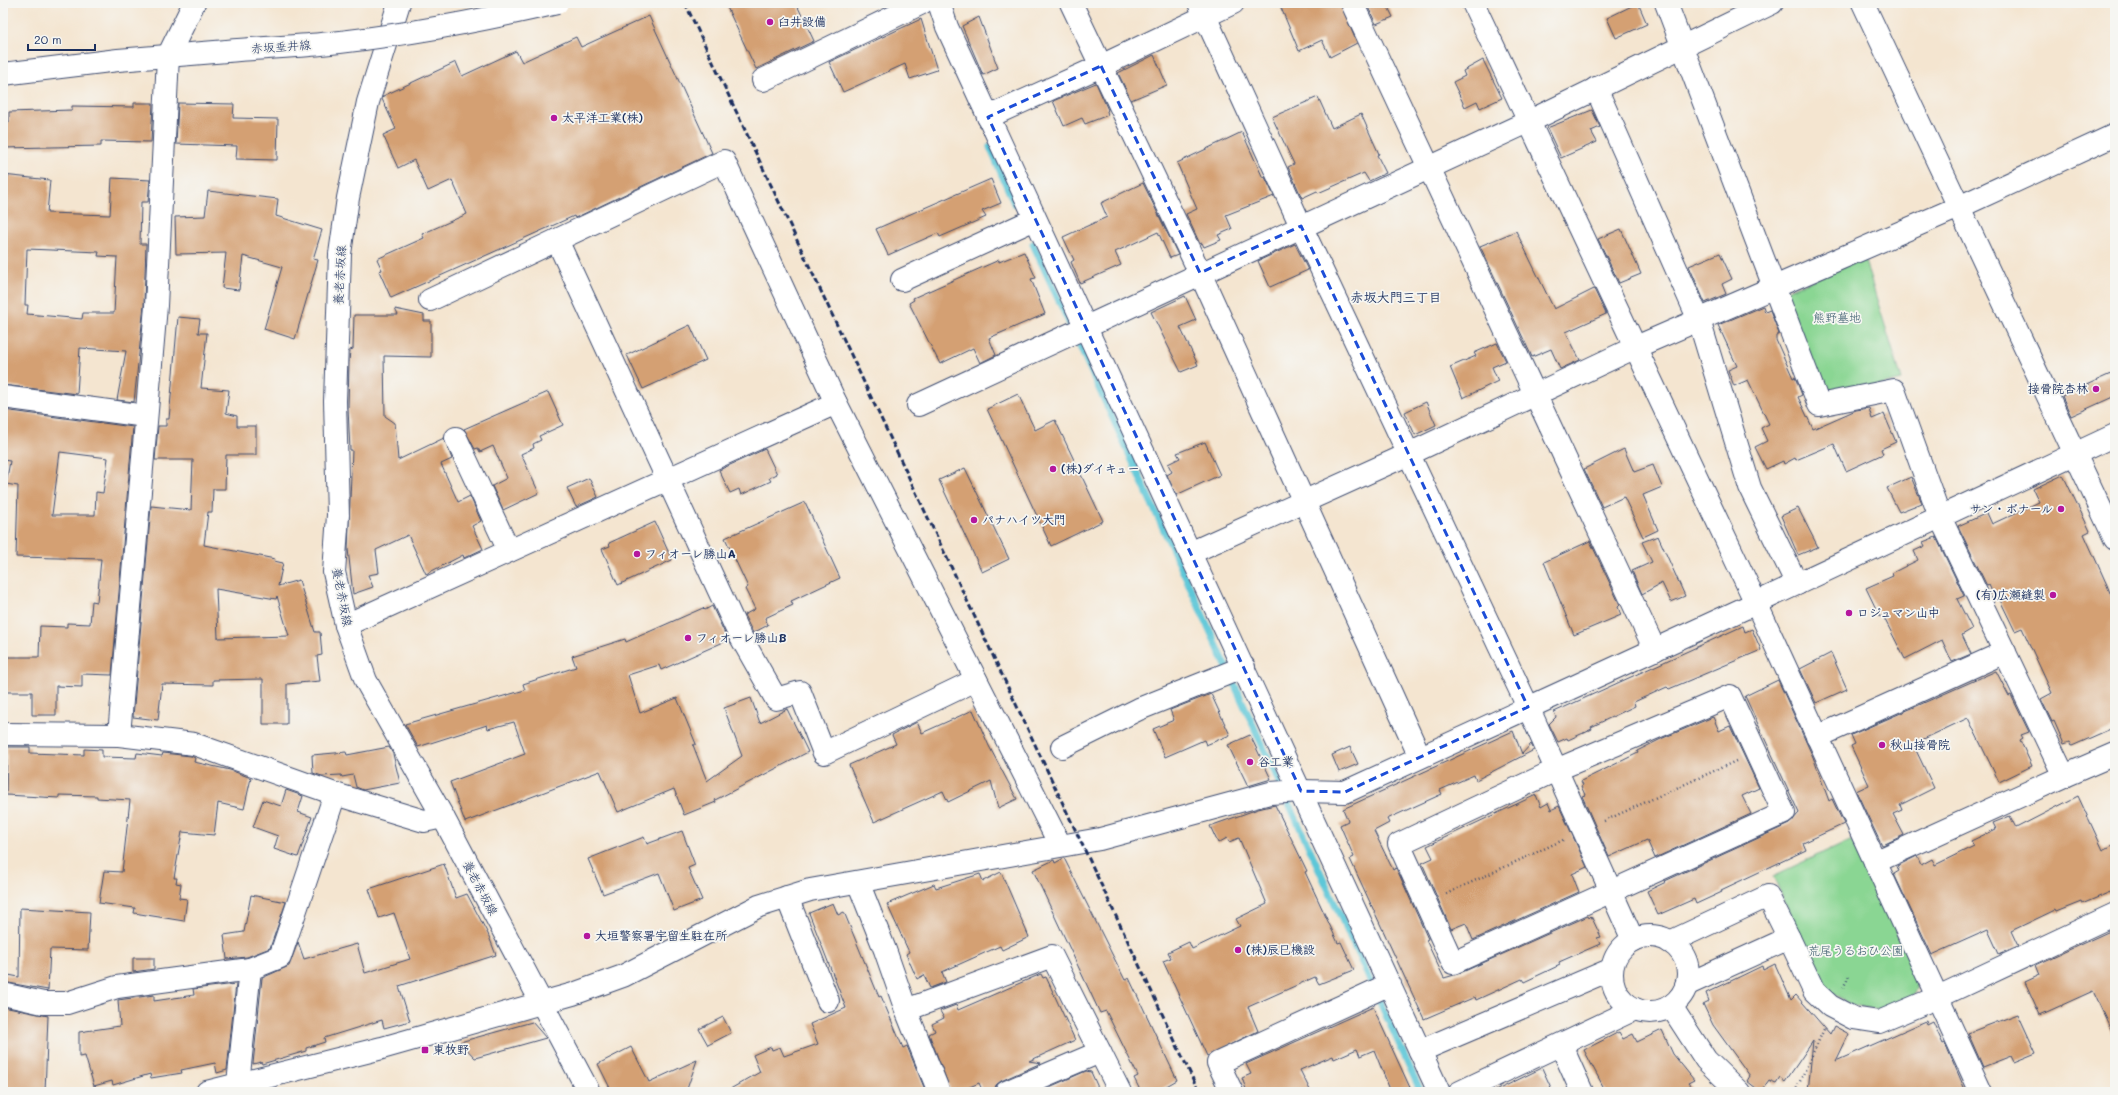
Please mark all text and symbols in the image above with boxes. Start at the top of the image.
place label: 臼井設備 [778,13,826,29]
marker: 臼井設備 [765,17,775,27]
scale bar [28,26,95,52]
text: 20 m [34,31,62,47]
street label: 赤坂垂井線 [250,36,311,56]
place label: 太平洋工業(株) [562,109,643,125]
marker: 太平洋工業(株) [549,113,559,123]
street label: 養老赤坂線 [329,245,349,305]
district label: 赤坂大門三丁目 [1350,288,1442,305]
park label: 熊野墓地 [1813,309,1861,325]
place label: 接骨院杏林 [2028,380,2088,396]
marker: 接骨院杏林 [2091,384,2101,394]
place label: (株)ダイキュー [1061,460,1139,476]
marker: (株)ダイキュー [1048,464,1058,474]
place label: サン・ボナール [1969,500,2053,516]
marker: サン・ボナール [2056,504,2066,514]
place label: パナハイツ大門 [982,511,1066,527]
marker: パナハイツ大門 [969,515,979,525]
place label: フィオーレ勝山A [645,545,736,561]
marker: フィオーレ勝山A [632,549,642,559]
street label: 養老赤坂線 [329,566,357,628]
place label: (有)広瀬縫製 [1976,586,2045,602]
marker: (有)広瀬縫製 [2048,590,2058,600]
place label: ロジュマン山中 [1857,604,1940,620]
marker: ロジュマン山中 [1844,608,1854,618]
place label: フィオーレ勝山B [696,629,787,645]
marker: フィオーレ勝山B [683,633,693,643]
place label: 秋山接骨院 [1890,736,1950,752]
marker: 秋山接骨院 [1877,740,1887,750]
place label: 谷工業 [1258,753,1294,769]
marker: 谷工業 [1245,757,1255,767]
street label: 養老赤坂線 [460,857,502,918]
place label: 大垣警察署宇留生駐在所 [595,927,728,943]
marker: 大垣警察署宇留生駐在所 [582,931,592,941]
place label: (株)辰巳機設 [1246,941,1315,957]
park label: 荒尾うるおひ公園 [1808,942,1904,958]
marker: (株)辰巳機設 [1233,945,1243,955]
place label: 東牧野 [433,1041,469,1057]
marker: 東牧野 [420,1045,430,1055]

